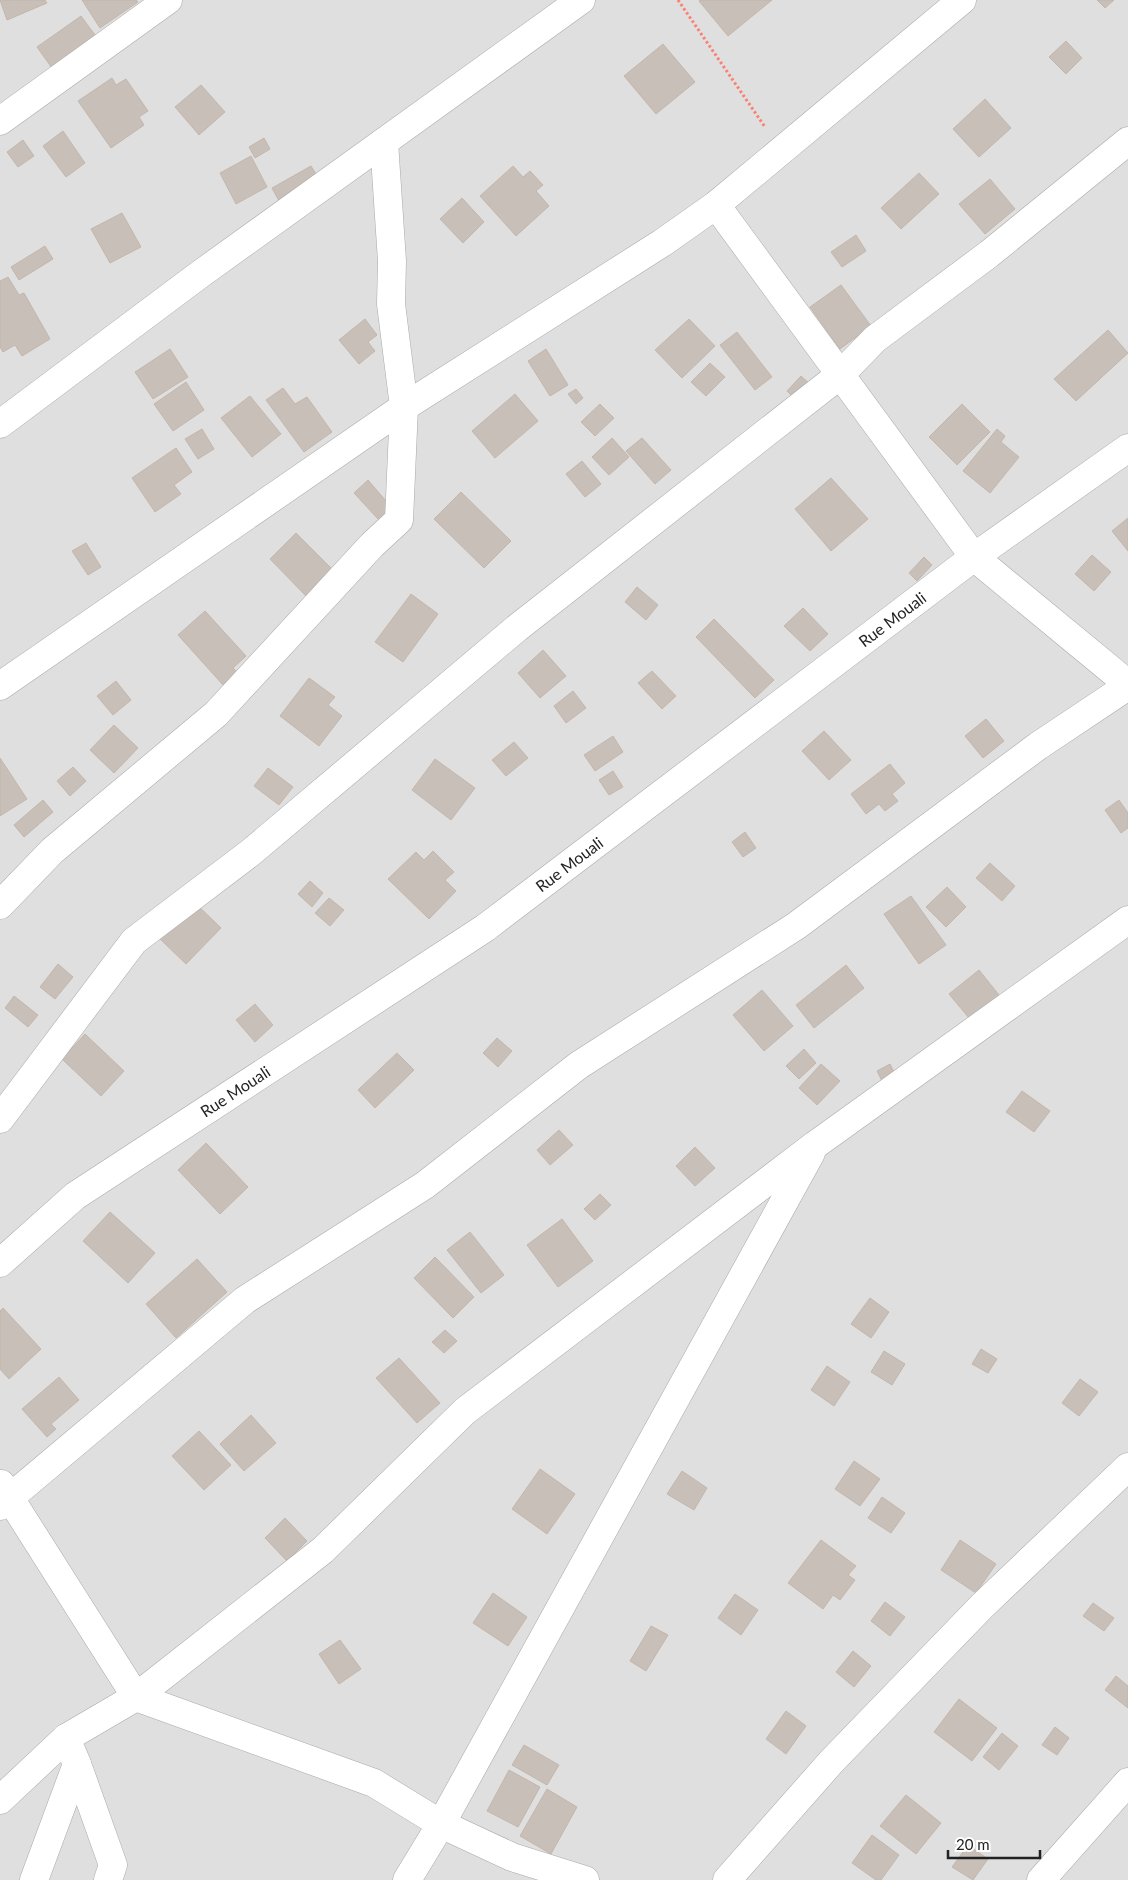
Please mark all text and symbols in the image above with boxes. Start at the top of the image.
street label: Rue Mouali [855,588,929,650]
street label: Rue Mouali [532,833,606,895]
street label: Rue Mouali [197,1061,273,1121]
scale bar [948,1828,1040,1860]
text: 20 m [956,1835,990,1853]

